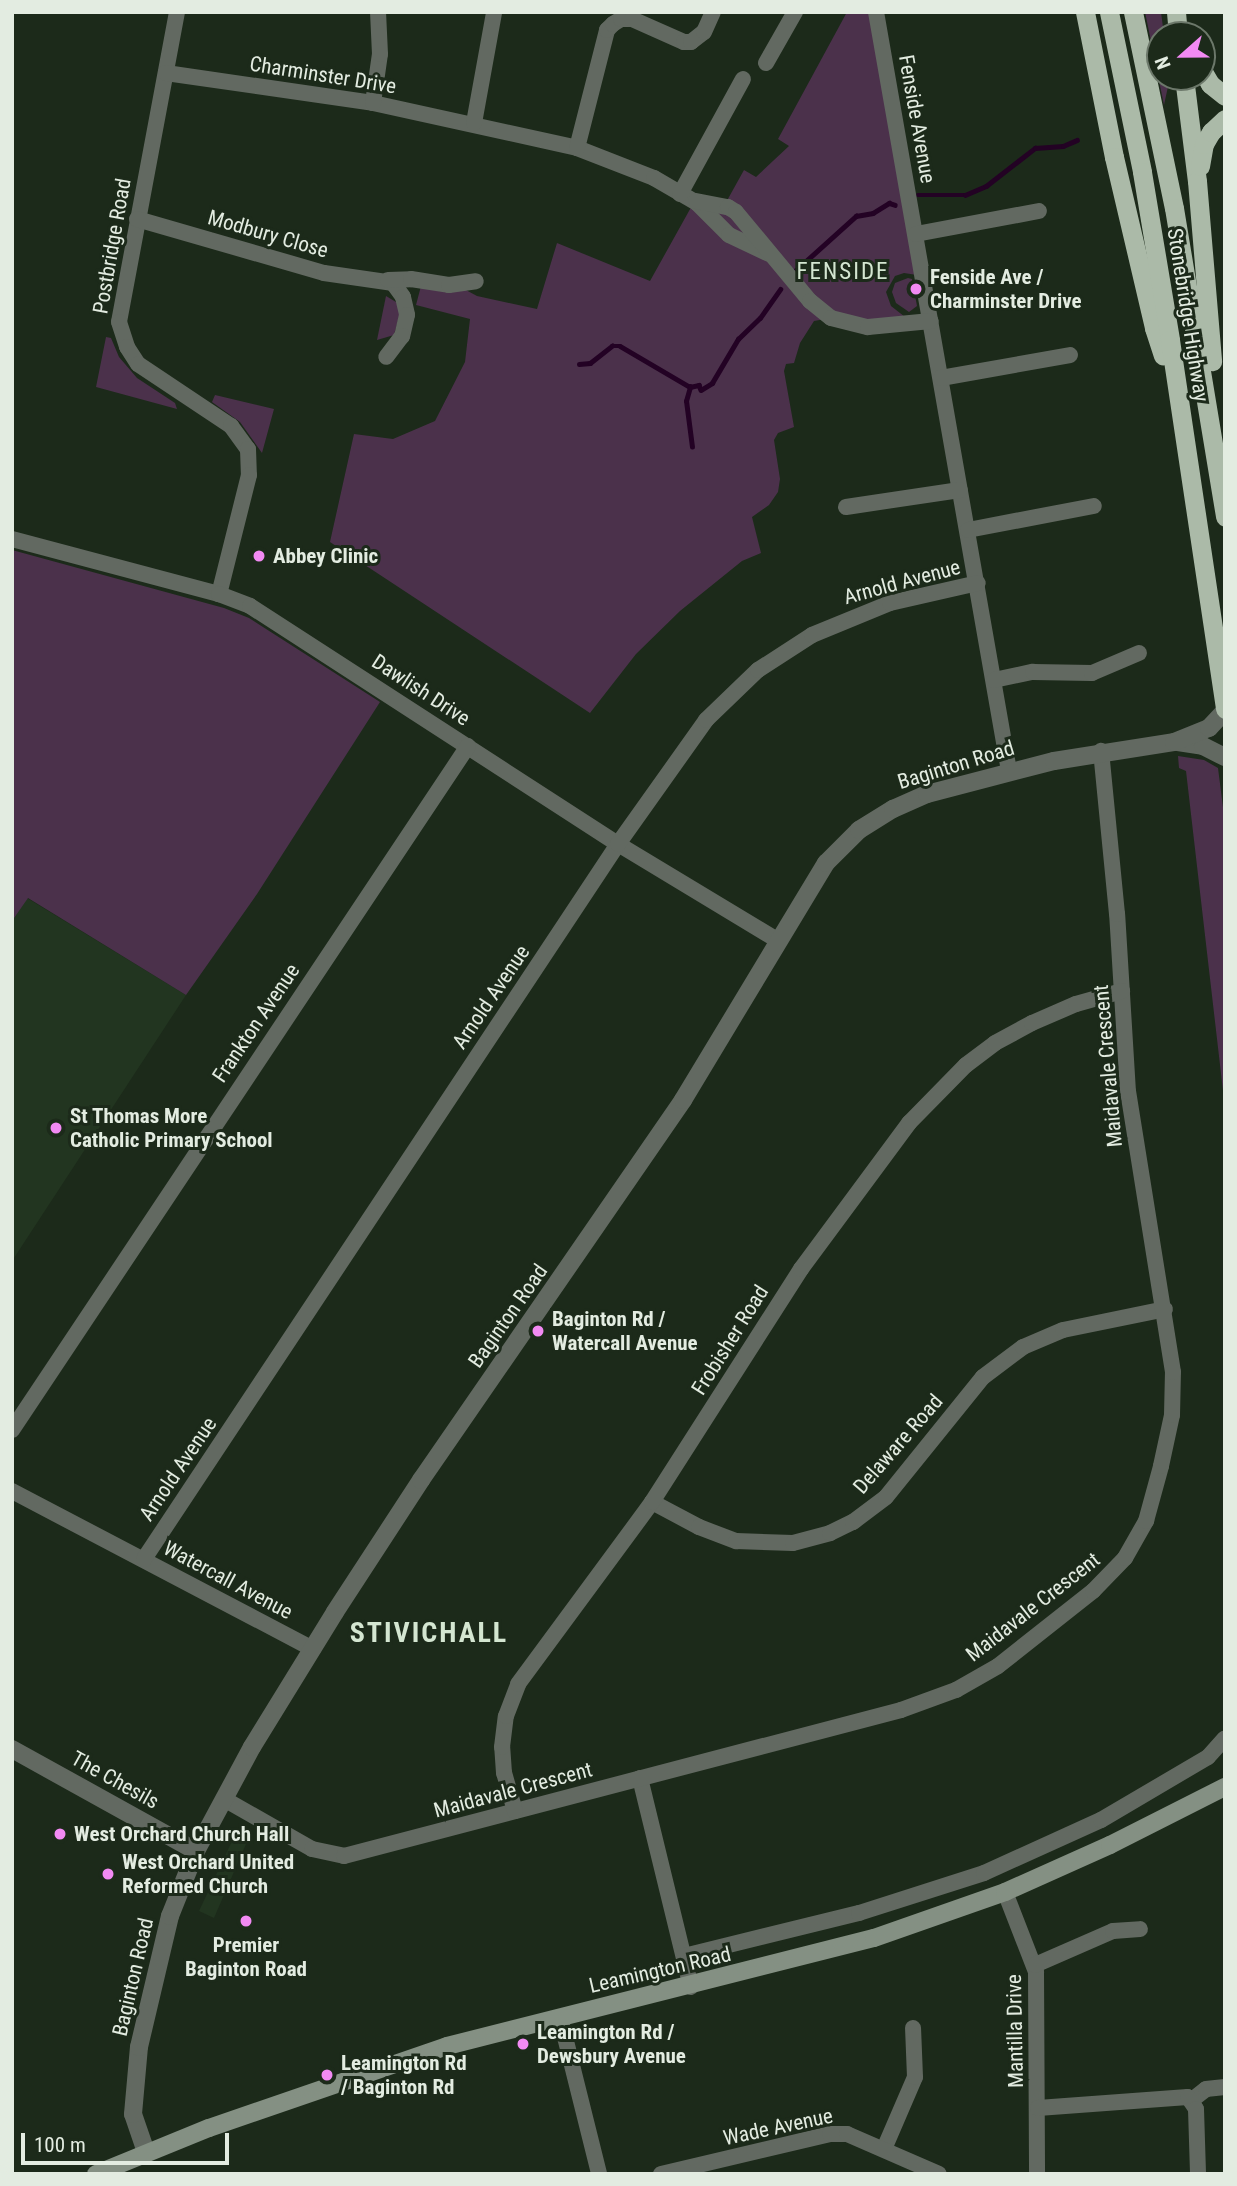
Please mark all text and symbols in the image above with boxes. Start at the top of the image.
north arrow [1146,21,1216,91]
street label: Charminster Drive [248,51,398,99]
street label: Fenside Avenue [893,53,941,185]
text: N [1150,53,1176,73]
street label: Postbridge Road [88,176,136,316]
street label: Modbury Close [205,205,331,263]
street label: Stonebridge Highway [1162,227,1214,403]
district label: FENSIDE [797,258,889,286]
place label: Fenside Ave / Charminster Drive [930,264,1082,314]
marker: Fenside Ave / Charminster Drive [908,281,924,297]
place label: Abbey Clinic [273,543,378,569]
marker: Abbey Clinic [251,548,267,564]
street label: Arnold Avenue [841,554,963,610]
street label: Dawlish Drive [367,649,475,731]
street label: Baginton Road [895,735,1017,795]
street label: Arnold Avenue [447,940,535,1054]
street label: Frankton Avenue [207,959,305,1087]
street label: Maidavale Crescent [1088,984,1128,1148]
place label: St Thomas More Catholic Primary School [70,1103,273,1153]
marker: St Thomas More Catholic Primary School [48,1120,64,1136]
street label: Baginton Road [463,1259,553,1373]
street label: Frobisher Road [686,1280,774,1400]
place label: Baginton Rd / Watercall Avenue [552,1306,698,1356]
marker: Baginton Rd / Watercall Avenue [530,1323,546,1339]
street label: Delaware Road [848,1389,948,1499]
street label: Arnold Avenue [134,1412,222,1526]
street label: Watercall Avenue [159,1535,297,1625]
street label: Maidavale Crescent [961,1547,1105,1667]
district label: STIVICHALL [351,1616,507,1650]
street label: The Chesils [67,1746,163,1814]
street label: Maidavale Crescent [431,1757,595,1823]
place label: West Orchard Church Hall [74,1821,289,1847]
marker: West Orchard Church Hall [52,1826,68,1842]
place label: West Orchard United Reformed Church [122,1849,294,1899]
marker: West Orchard United Reformed Church [100,1866,116,1882]
marker: Premier Baginton Road [238,1913,254,1929]
street label: Baginton Road [107,1915,159,2039]
place label: Premier Baginton Road [185,1932,307,1982]
street label: Leamington Road [587,1941,733,1999]
street label: Mantilla Drive [1001,1974,1029,2088]
place label: Leamington Rd / Dewsbury Avenue [537,2019,686,2069]
marker: Leamington Rd / Dewsbury Avenue [515,2036,531,2052]
place label: Leamington Rd / Baginton Rd [341,2050,467,2100]
marker: Leamington Rd / Baginton Rd [319,2067,335,2083]
street label: Wade Avenue [721,2103,835,2151]
scale bar [24,2120,233,2164]
text: 100 m [34,2133,86,2157]

